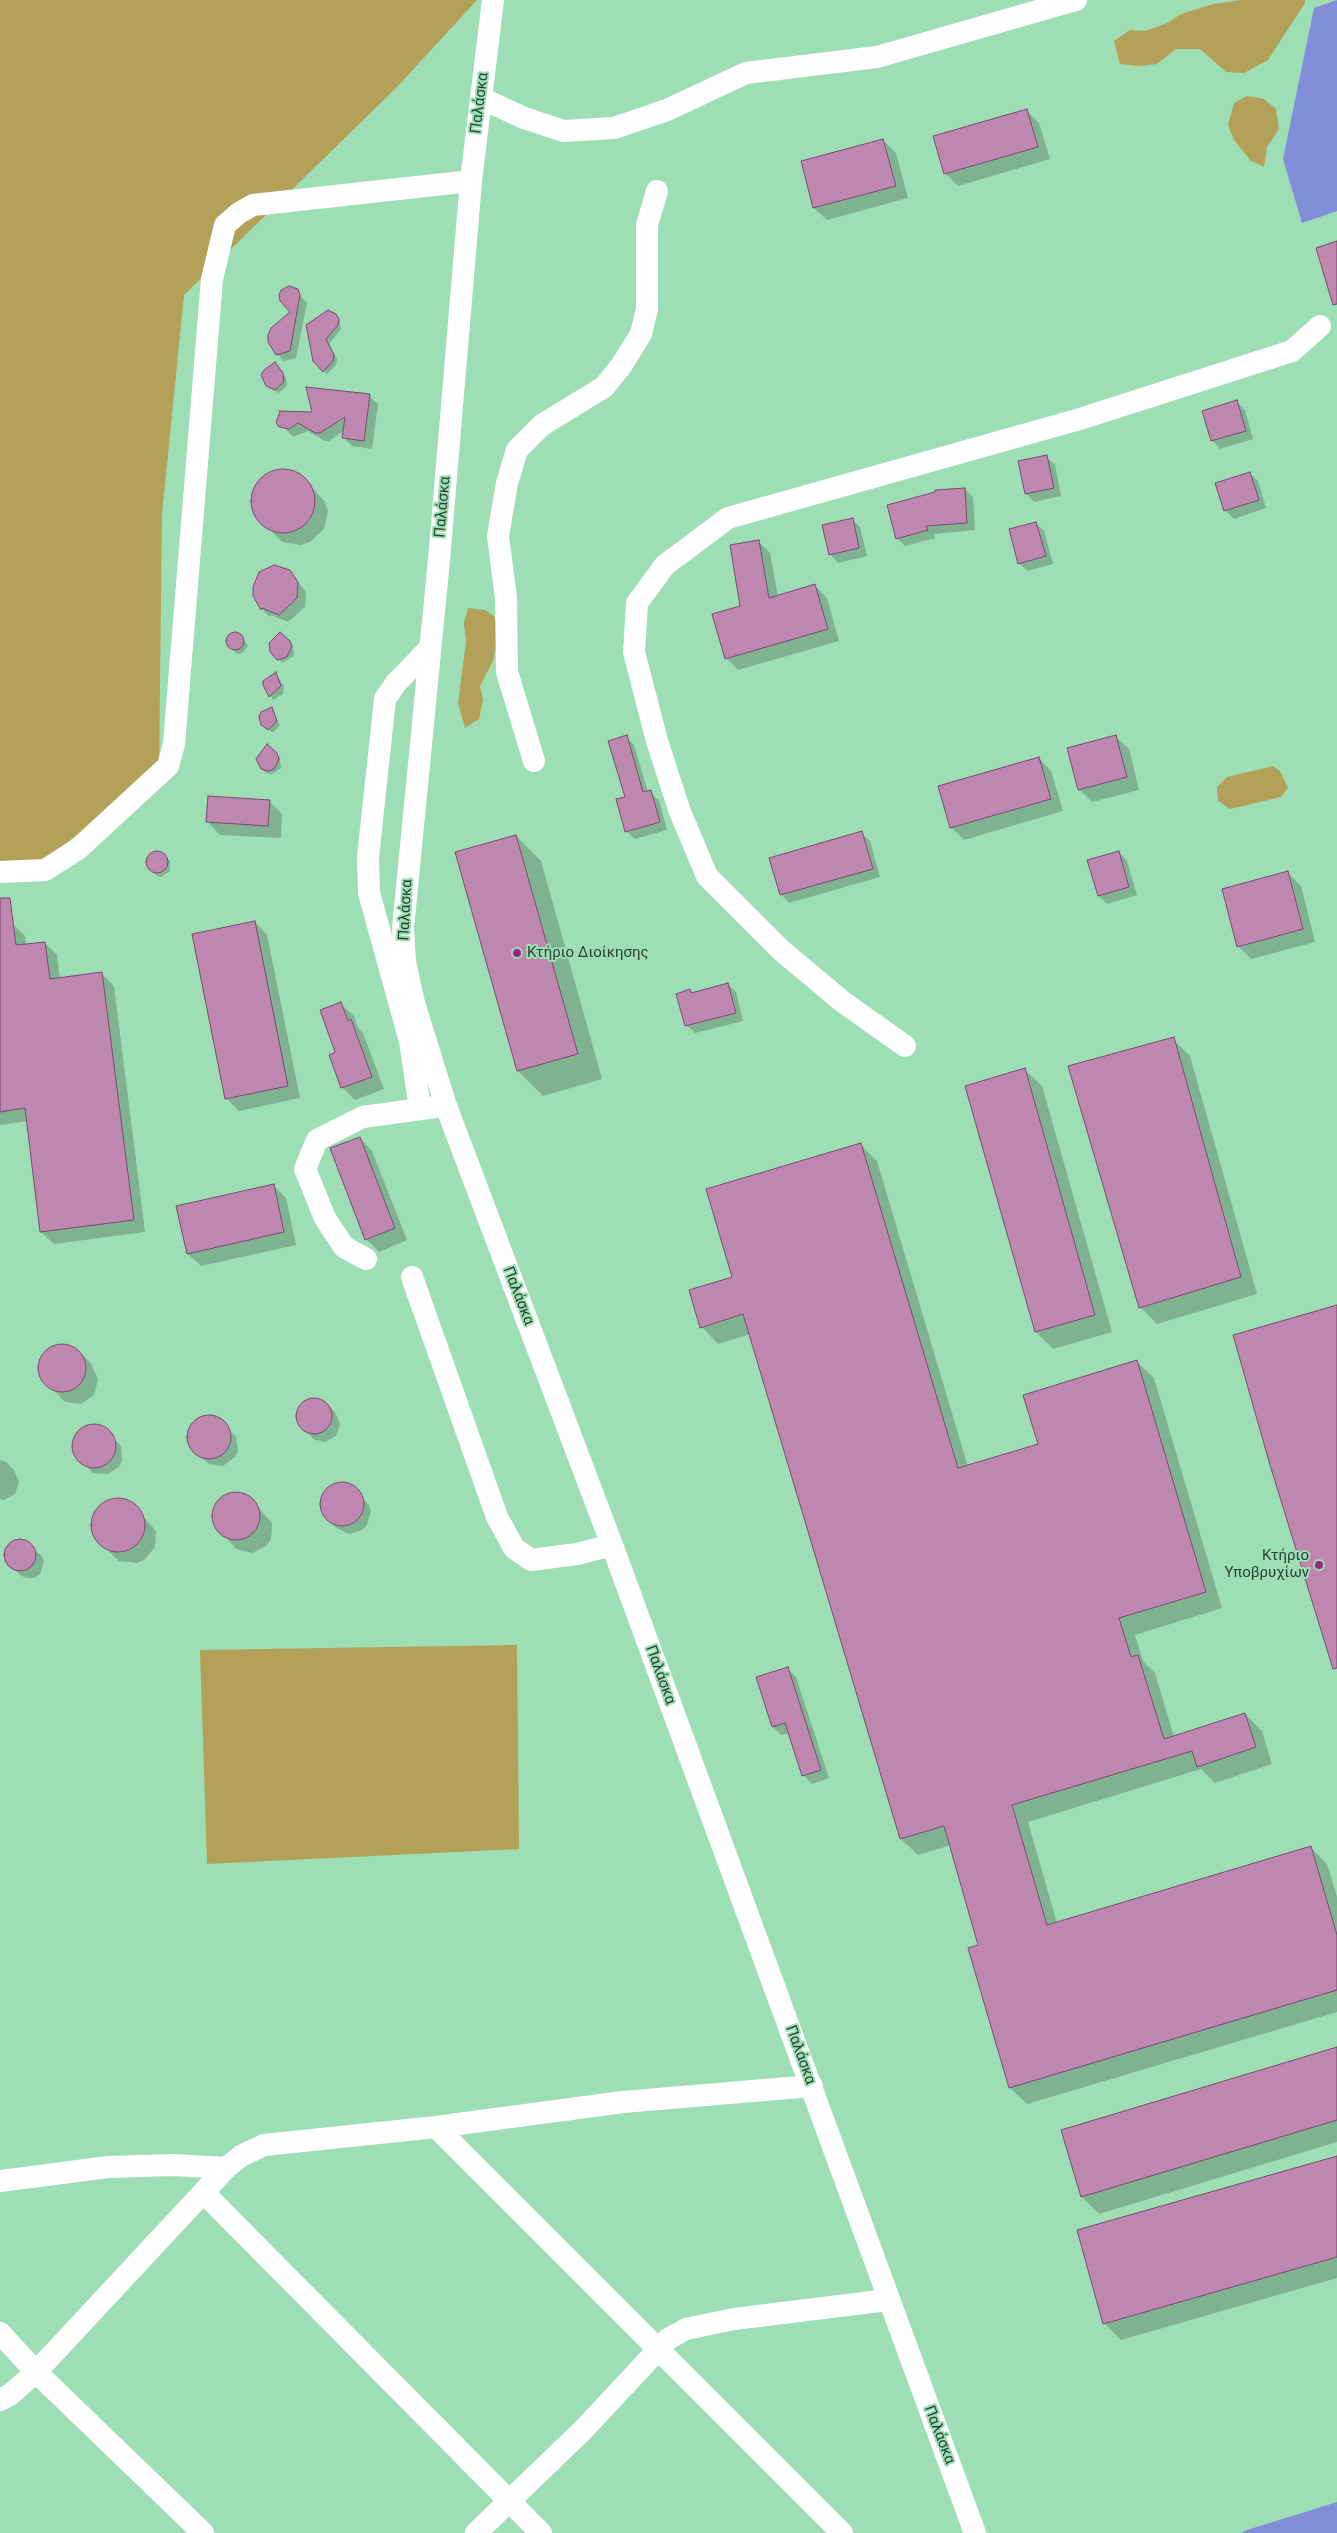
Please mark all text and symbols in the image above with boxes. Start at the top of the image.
street label: Παλάσκα [467,71,493,135]
street label: Παλάσκα [431,476,455,538]
street label: Παλάσκα [395,879,417,941]
place label: Κτήριο Διοίκησης [527,944,649,962]
marker: Κτήριο Διοίκησης [511,947,523,959]
street label: Παλάσκα [499,1264,537,1328]
place label: Κτήριο Υποβρυχίων [1224,1547,1309,1582]
marker: Κτήριο Υποβρυχίων [1313,1559,1325,1571]
street label: Παλάσκα [641,1643,679,1707]
street label: Παλάσκα [781,2023,819,2087]
street label: Παλάσκα [920,2403,958,2467]

